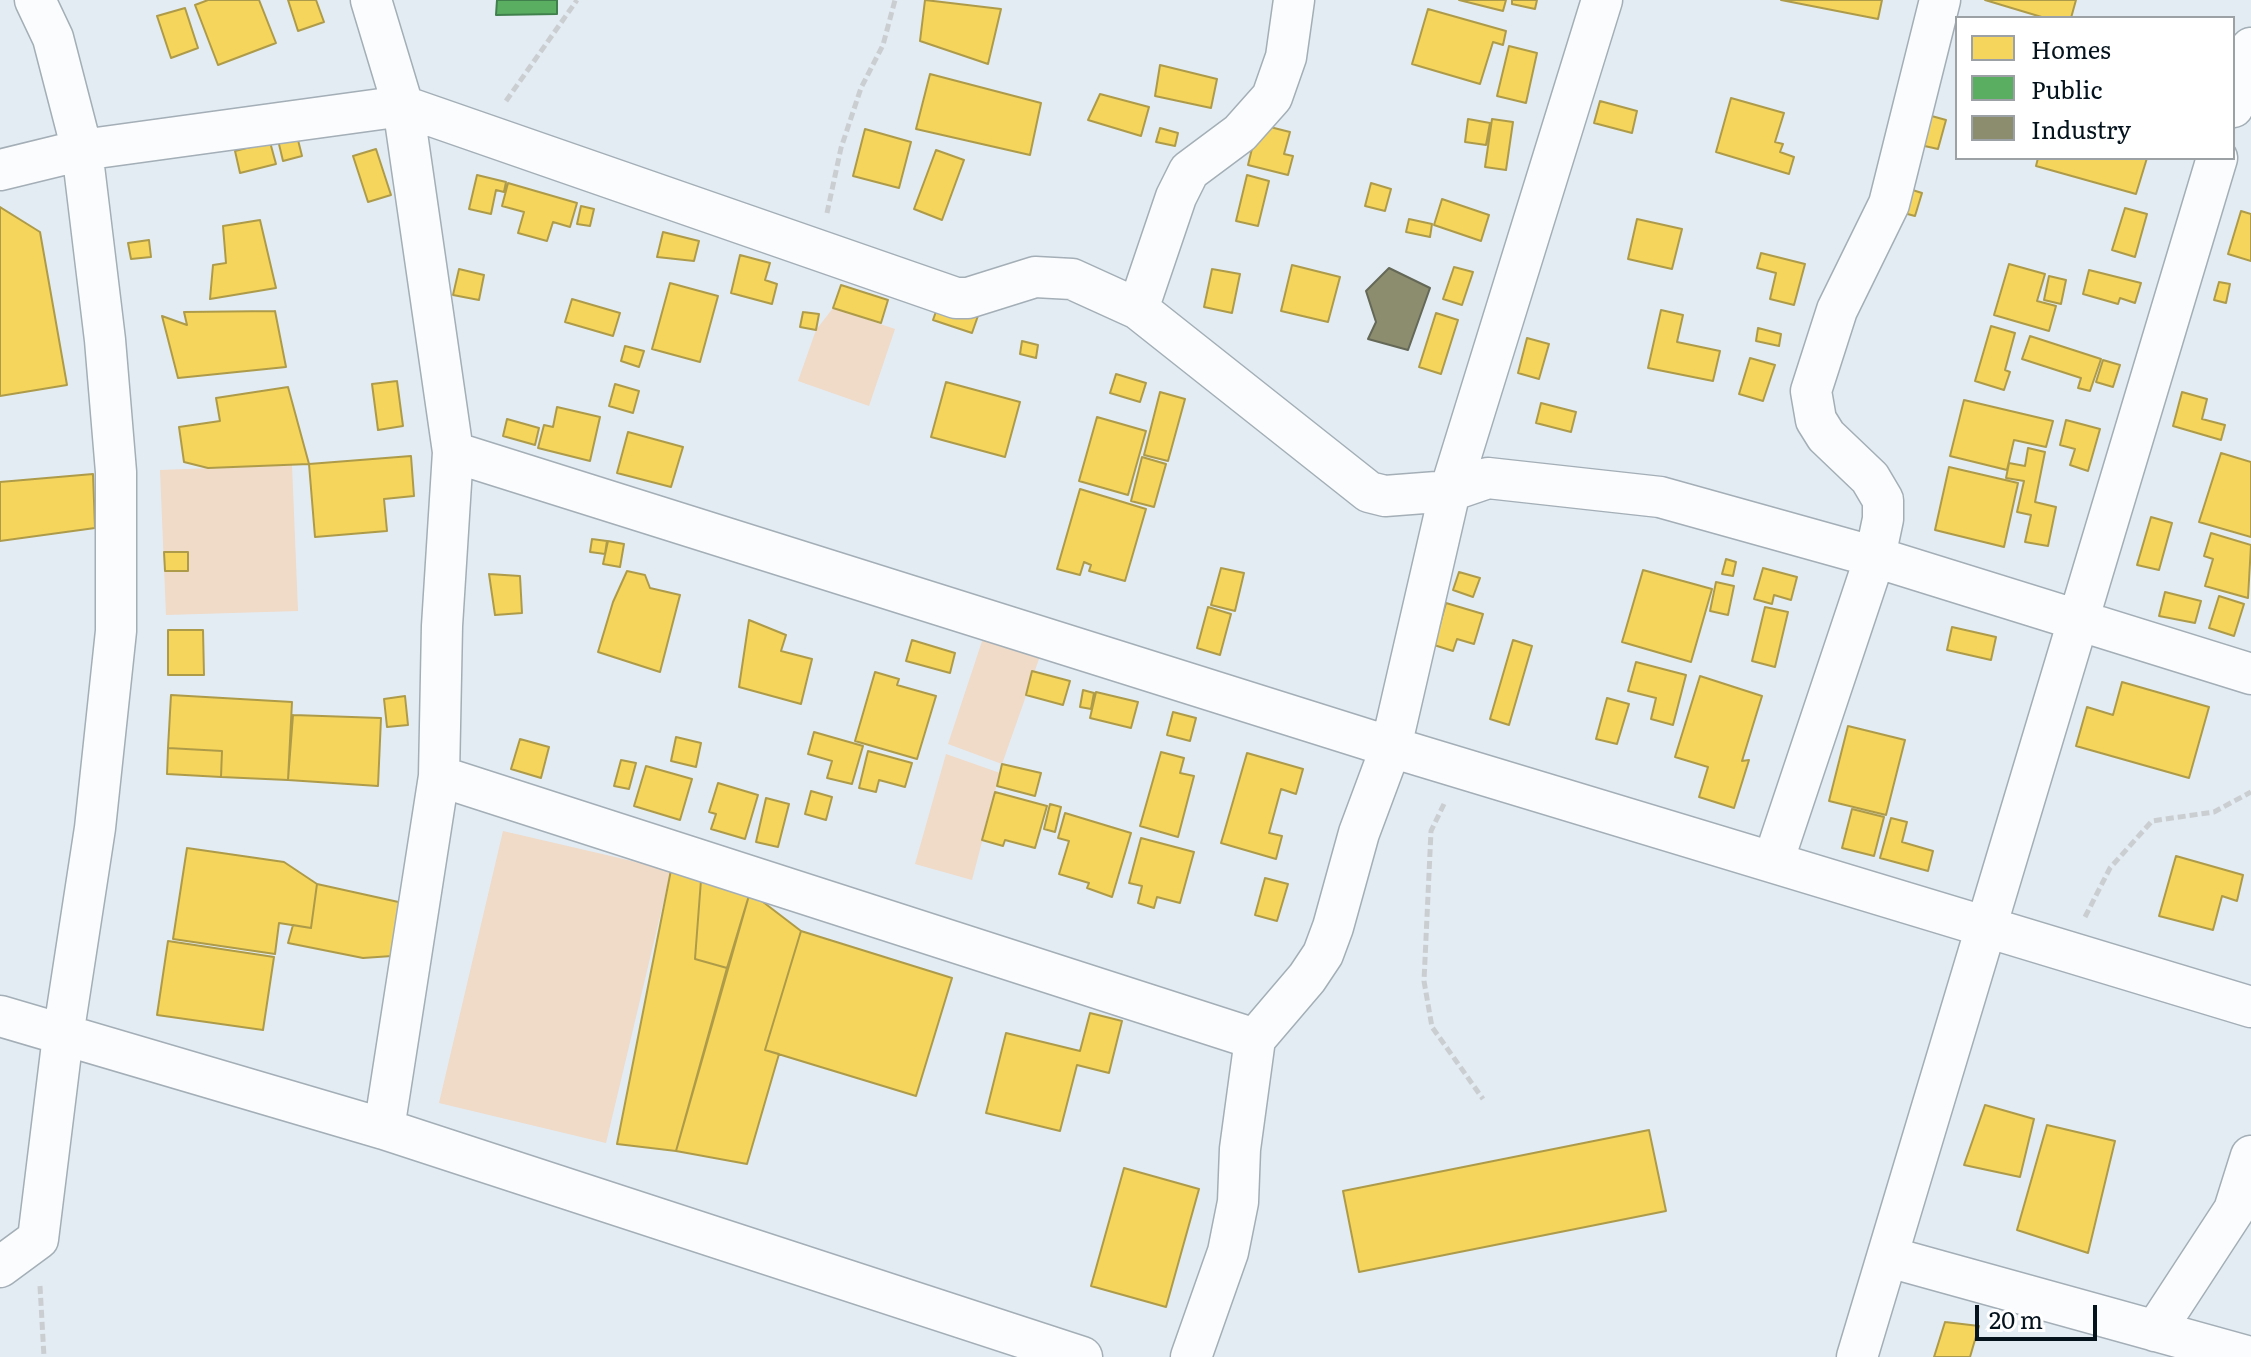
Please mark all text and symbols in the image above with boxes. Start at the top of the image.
legend [1955,16,2235,160]
text: Homes [2031,31,2111,66]
text: Public [2031,71,2102,106]
text: Industry [2031,111,2131,146]
scale bar [1979,1289,2101,1339]
text: 20 m [1989,1301,2043,1336]

